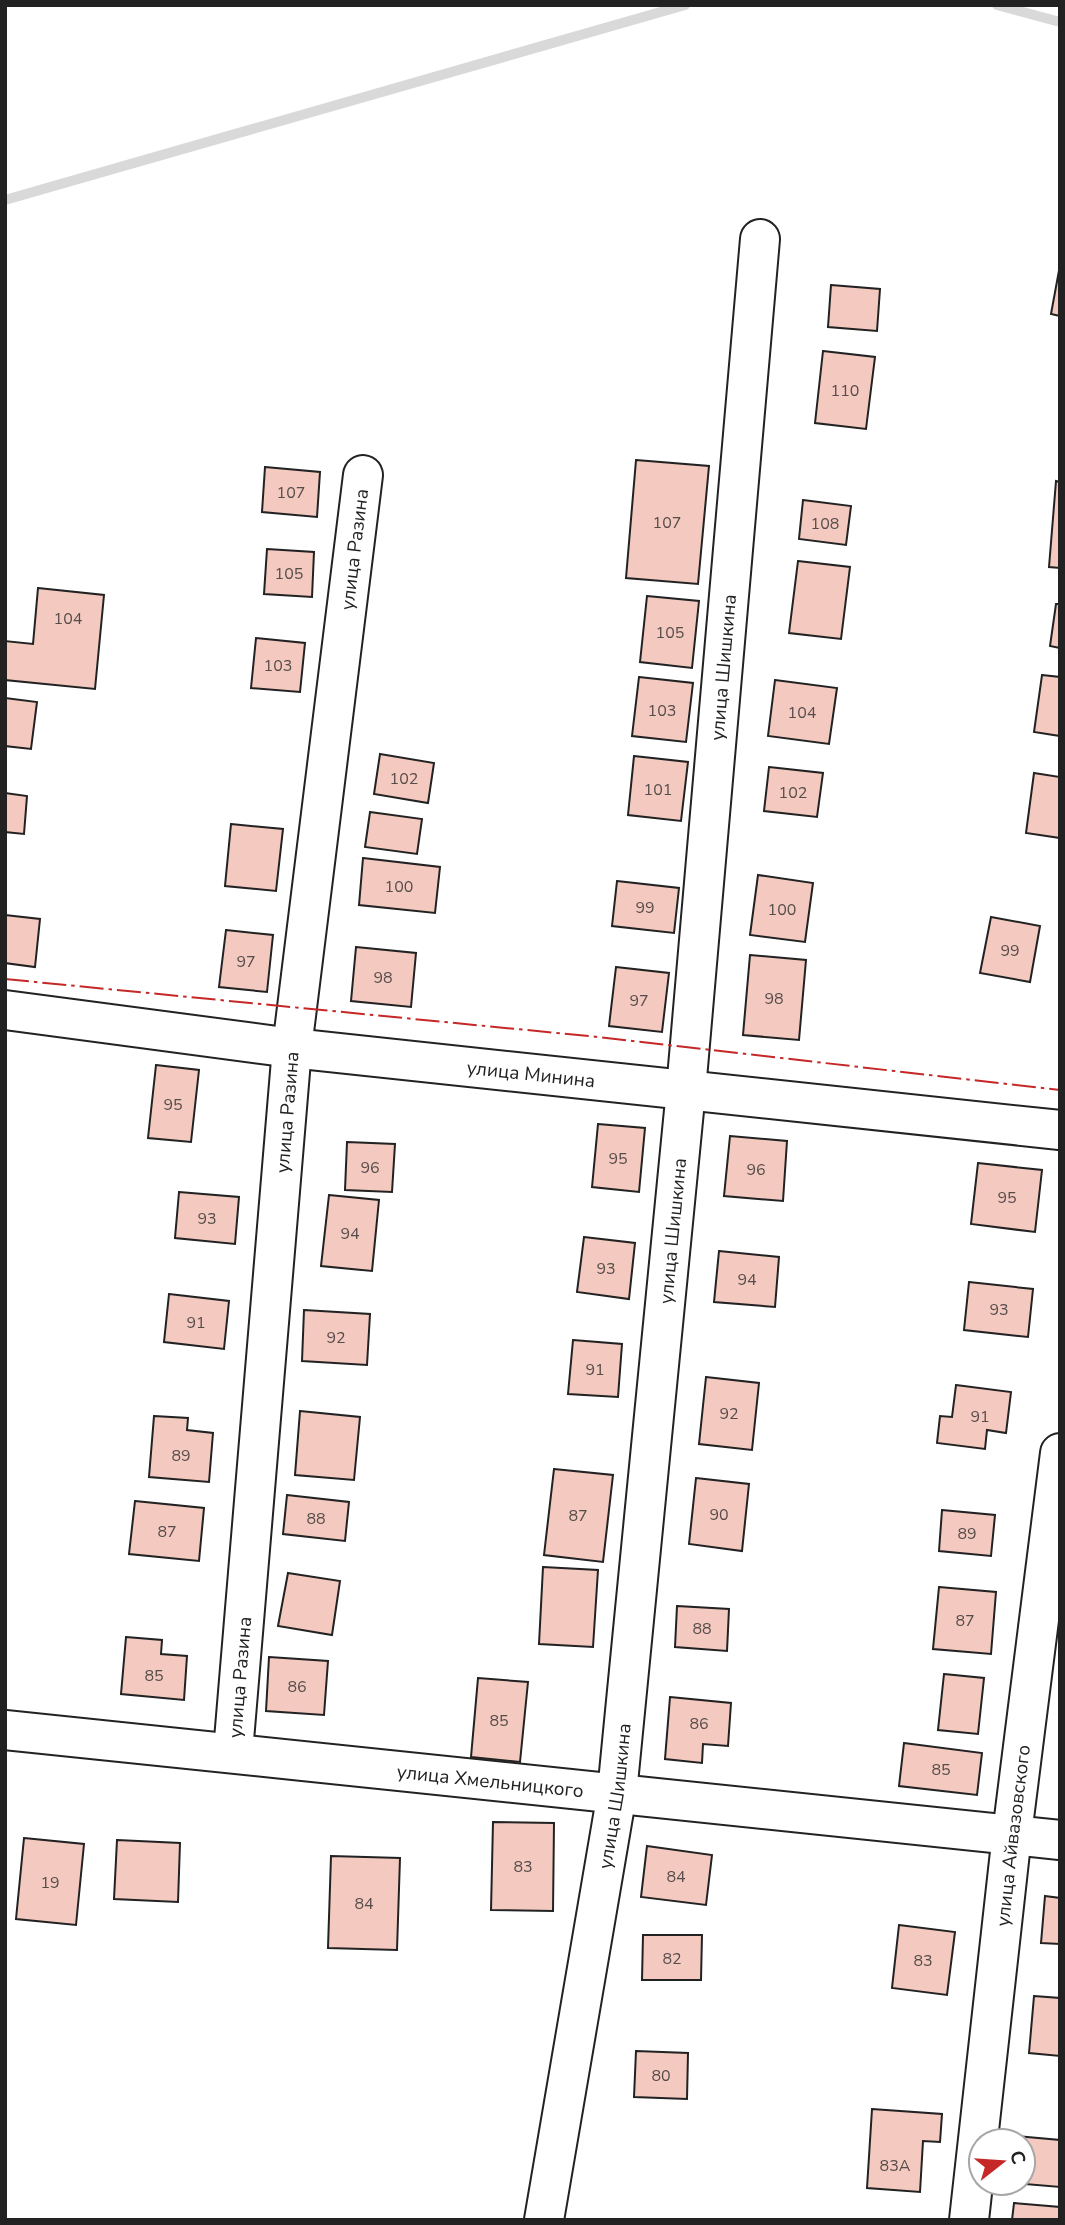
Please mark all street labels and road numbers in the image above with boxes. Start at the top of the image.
street label: улица Разина [334,487,375,612]
street label: улица Шишкина [704,593,743,741]
street label: улица Разина [270,1050,306,1174]
street label: улица Минина [466,1055,597,1094]
street label: улица Шишкина [653,1157,693,1305]
street label: улица Разина [222,1615,258,1739]
street label: улица Шишкина [592,1722,638,1871]
street label: улица Айвазовского [990,1743,1037,1928]
street label: улица Хмельницкого [396,1759,585,1804]

